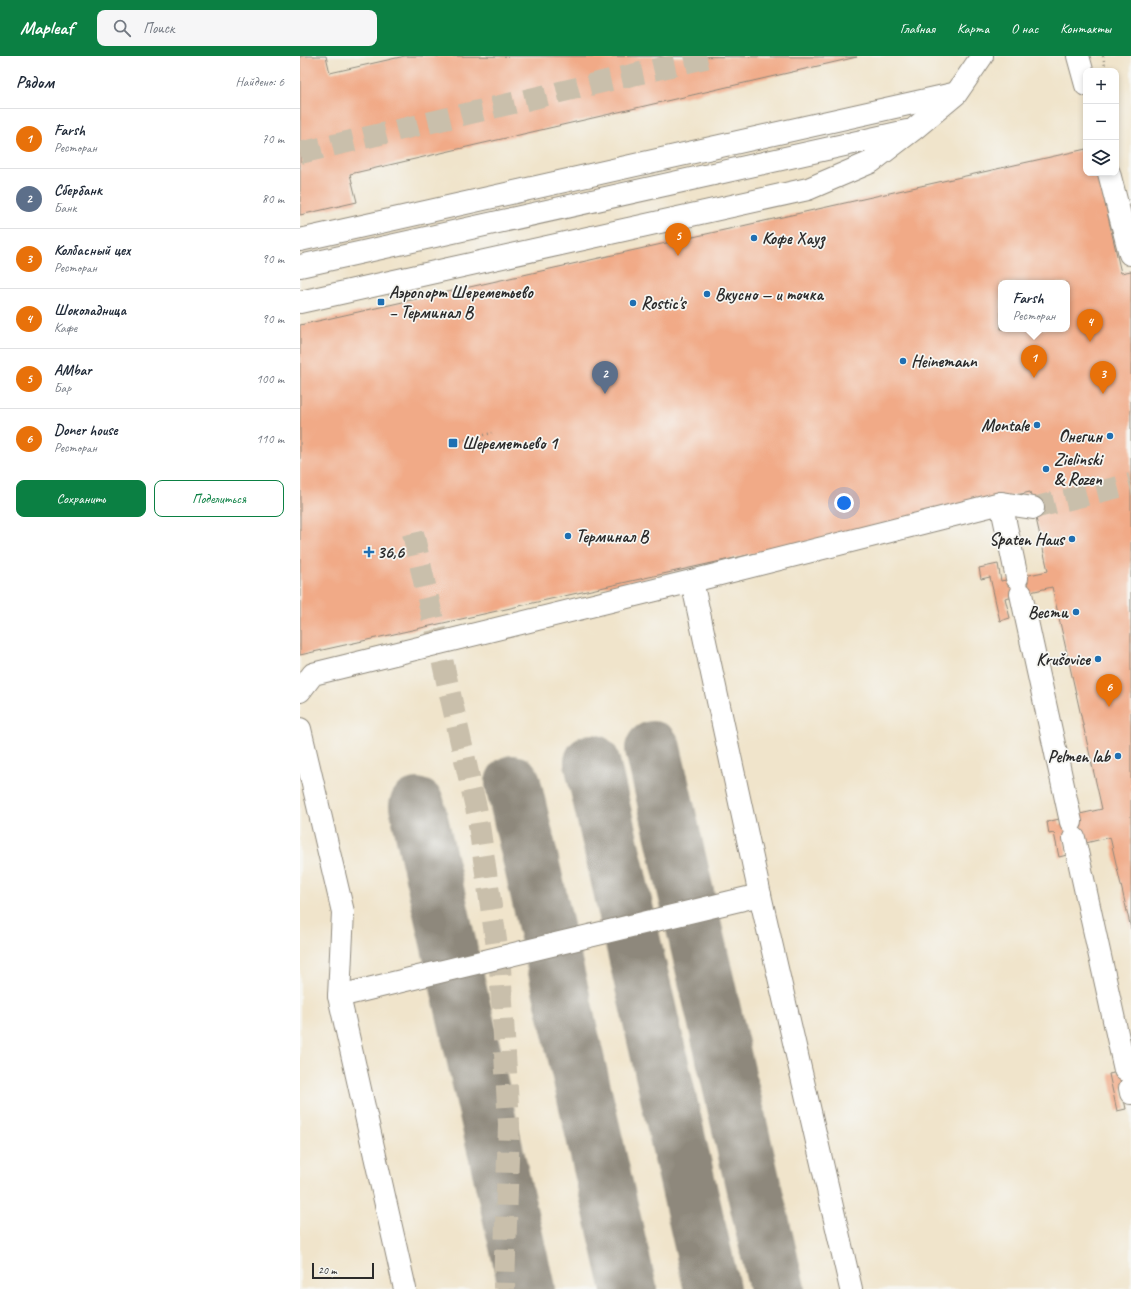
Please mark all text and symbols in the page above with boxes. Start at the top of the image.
search box [97,10,377,46]
text: Mapleaf [20,16,73,40]
icon: search [111,17,133,39]
text: Поиск [143,19,175,38]
text: Главная [900,20,935,37]
text: Карта [957,20,989,37]
text: О нас [1011,20,1038,37]
text: Контакты [1060,20,1111,37]
map controls [1083,68,1119,176]
button: + [1083,68,1119,104]
text: Рядом [16,72,54,93]
text: Найдено: 6 [236,74,284,90]
button: − [1083,104,1119,140]
text: Farsh [54,121,85,140]
text: 1 [26,131,32,147]
text: 70 m [262,131,284,147]
text: Ресторан [54,140,97,156]
button: layers [1083,140,1119,176]
text: Сбербанк [54,181,102,200]
text: 2 [26,191,32,207]
text: 80 m [262,191,284,207]
text: Банк [54,200,76,216]
pin: 5 [665,223,691,256]
place label: Кофе Хауз [762,228,826,250]
marker: Кофе Хауз [749,233,759,243]
text: Колбасный цех [54,241,131,260]
text: 3 [26,251,32,267]
text: 90 m [262,251,284,267]
text: Ресторан [54,260,97,276]
popup [998,280,1070,332]
place label: Аэропорт Шереметьево – Терминал B [389,282,534,323]
place label: Вкусно — и точка [715,284,825,305]
marker: Вкусно — и точка [702,289,712,299]
text: Farsh [1013,289,1043,308]
place label: Rostic's [641,293,688,314]
marker: Аэропорт Шереметьево – Терминал B [376,297,386,307]
marker: Rostic's [628,298,638,308]
text: Шоколадница [54,301,126,320]
text: Ресторан [1013,308,1055,324]
pin: 4 [1077,309,1103,342]
text: 4 [26,311,32,327]
text: 90 m [262,311,284,327]
text: Кафе [54,320,77,336]
pin: 1 [1021,345,1047,378]
place label: Heinemann [911,351,978,372]
marker: Heinemann [898,356,908,366]
text: AMbar [54,361,92,380]
pin: 2 [592,361,618,394]
pin: 3 [1090,361,1116,394]
text: 5 [26,371,32,387]
text: 100 m [256,371,284,387]
text: Бар [54,380,71,396]
place label: Montale [981,415,1030,436]
marker: Montale [1032,420,1042,430]
text: Doner house [54,421,118,440]
place label: Онегин [1059,426,1103,447]
text: 6 [26,431,32,447]
text: 110 m [256,431,284,447]
marker: Онегин [1105,431,1115,441]
place label: Шереметьево 1 [462,433,560,454]
marker: Шереметьево 1 [447,437,459,449]
text: Ресторан [54,440,97,456]
place label: Zielinski & Rozen [1054,449,1105,490]
marker: Zielinski & Rozen [1041,464,1051,474]
button: Сохранить [16,480,146,517]
button: Поделиться [154,480,284,517]
your location [834,493,854,513]
place label: Терминал B [576,526,650,547]
place label: Spaten Haus [989,529,1066,550]
marker: Терминал B [563,531,573,541]
marker: Spaten Haus [1067,534,1077,544]
place label: 36,6 [377,542,405,563]
marker: 36,6 [364,547,374,557]
place label: Вести [1028,602,1069,623]
marker: Вести [1071,607,1081,617]
place label: Krušovice [1036,649,1091,670]
marker: Krušovice [1093,654,1103,664]
pin: 6 [1096,674,1122,707]
place label: Pelmen lab [1048,746,1111,767]
marker: Pelmen lab [1113,751,1123,761]
scale bar [312,1261,374,1280]
text: 20 m [318,1263,337,1277]

